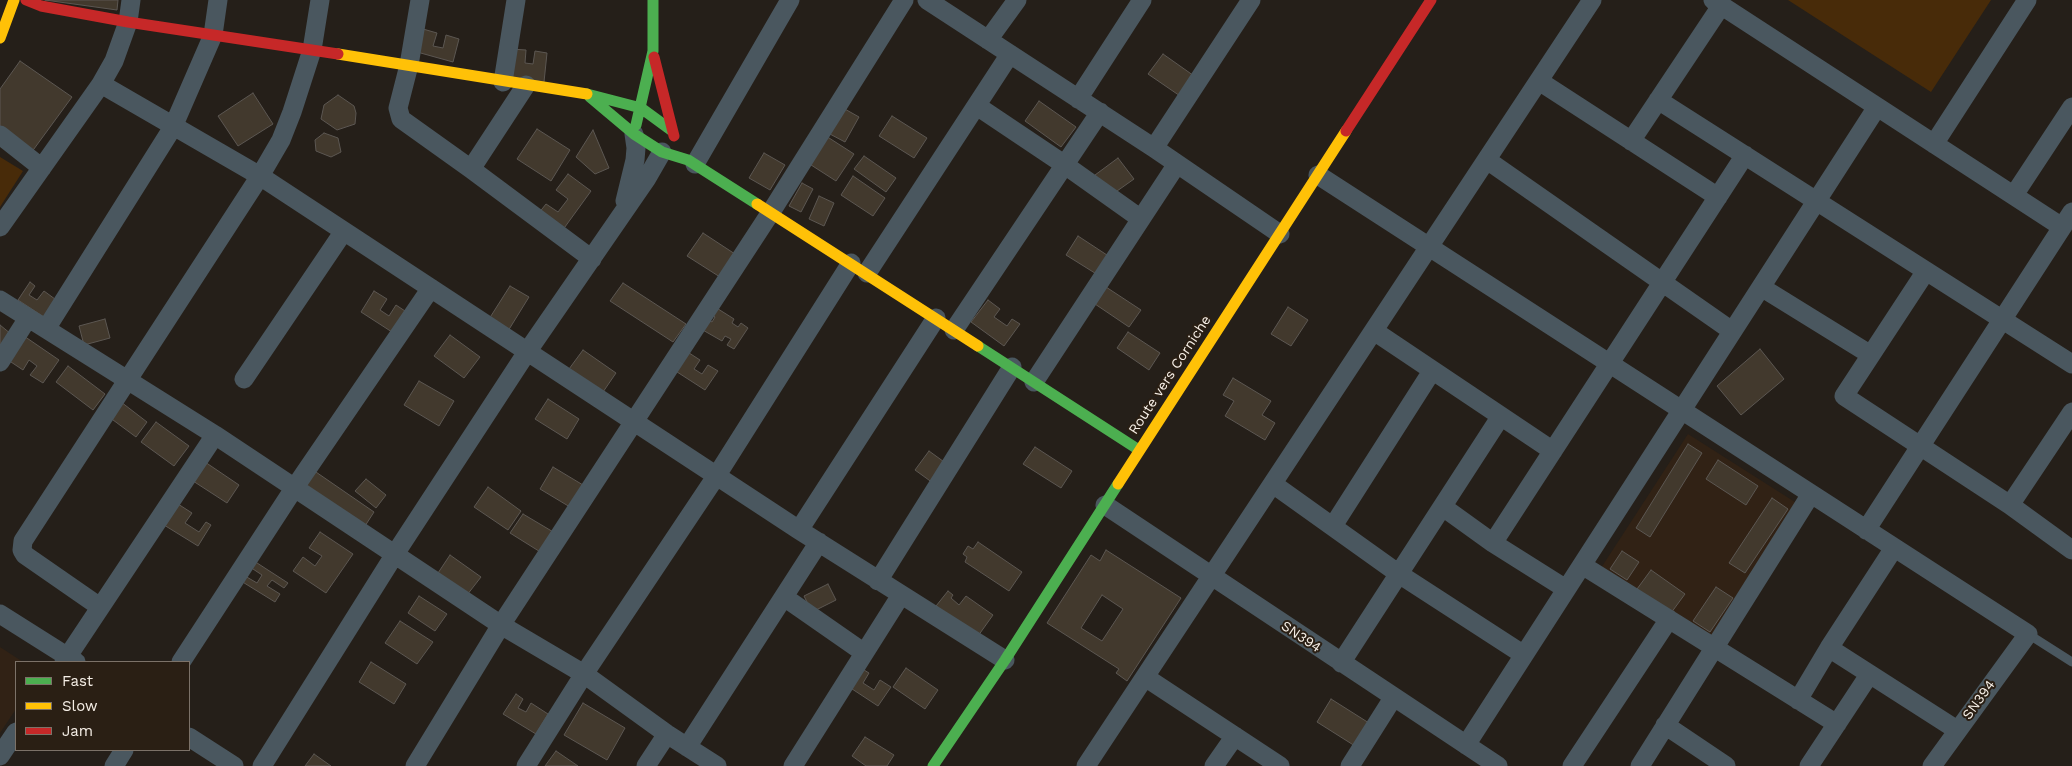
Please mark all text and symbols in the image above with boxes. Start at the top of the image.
street label: Route vers Corniche [1125,312,1215,438]
street label: SN394 [1278,618,1324,656]
legend [15,661,190,751]
text: Fast [62,672,93,690]
street label: SN394 [1959,677,1999,723]
text: Slow [62,697,98,715]
text: Jam [62,722,93,740]

